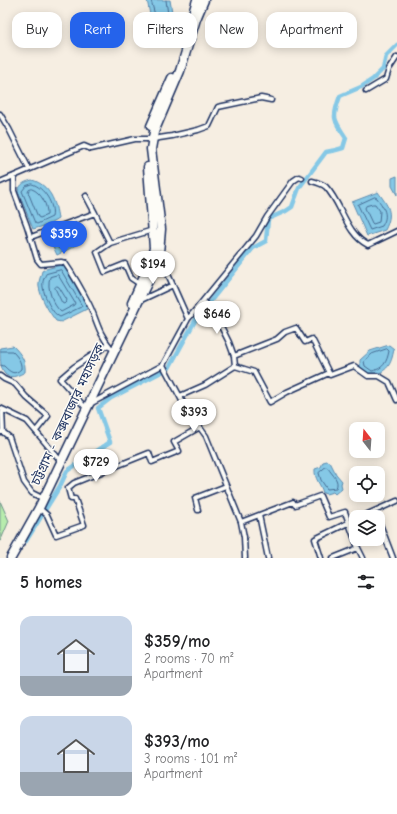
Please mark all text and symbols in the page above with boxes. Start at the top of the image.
chip: Buy [12,12,62,48]
chip: Rent [70,12,125,48]
chip: Filters [133,12,197,48]
chip: New [205,12,258,48]
chip: Apartment [266,12,357,48]
pin: $359 [40,221,88,255]
text: $359 [50,226,78,241]
pin: $194 [129,251,177,285]
text: $194 [140,256,166,271]
pin: $646 [193,301,241,335]
text: $646 [203,306,231,321]
street label: চট্টগ্রাম - কক্সবাজার মহাসড়ক [27,340,107,488]
pin: $393 [170,399,218,433]
text: $393 [180,404,208,419]
north arrow [349,422,385,458]
map controls [349,422,385,546]
pin: $729 [72,449,120,483]
text: $729 [83,454,109,469]
button: locate [349,466,385,502]
button: layers [349,510,385,546]
icon: filters [355,571,377,593]
text: 5 homes [20,573,82,592]
icon: home [52,632,100,680]
text: $359/mo [144,632,210,651]
text: 2 rooms · 70 m² [144,651,233,666]
text: Apartment [144,666,202,681]
icon: home [52,732,100,780]
text: $393/mo [144,732,210,751]
text: 3 rooms · 101 m² [144,751,237,766]
text: Apartment [144,766,202,781]

